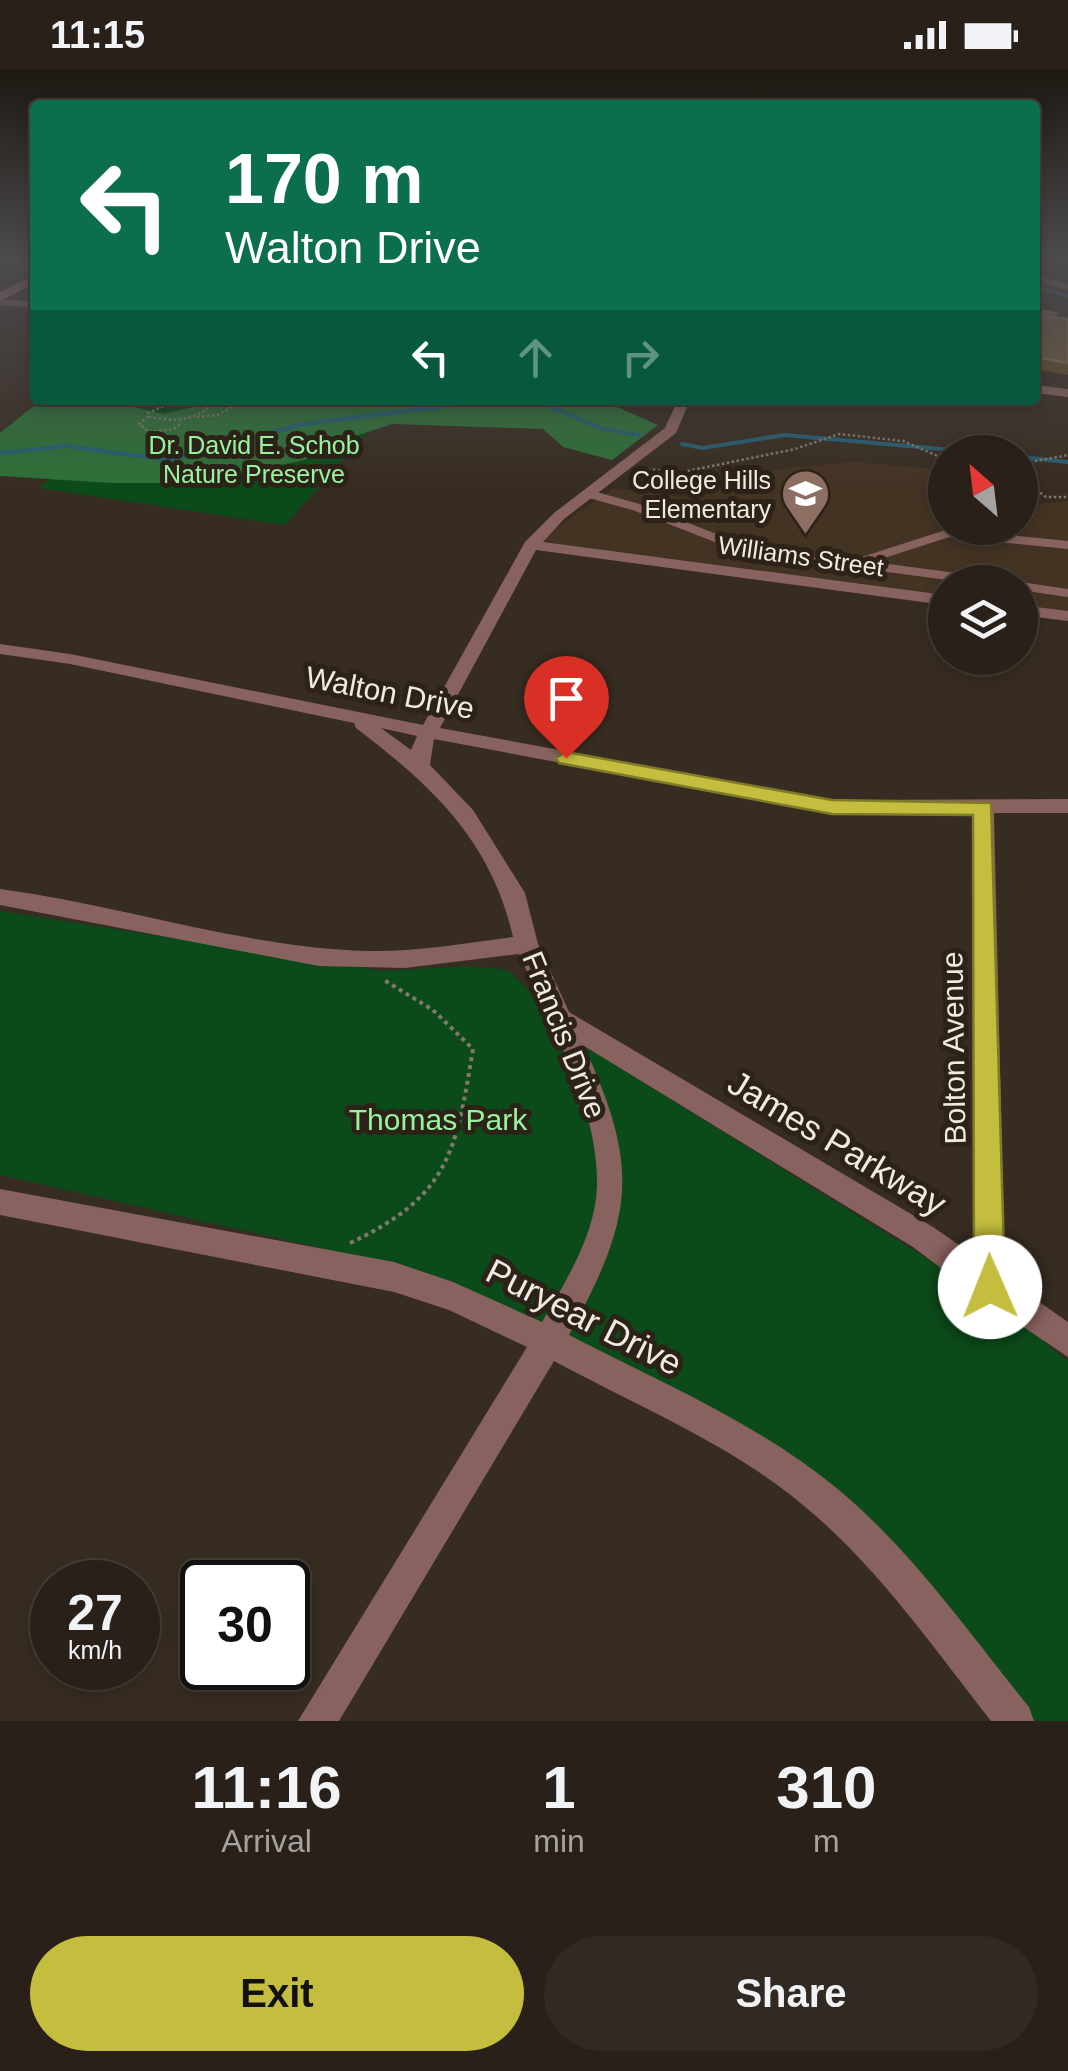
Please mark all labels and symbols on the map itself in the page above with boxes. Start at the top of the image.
park label: Dr. David E. Schob Nature Preserve [148,431,360,488]
north arrow [928,435,1038,545]
place label: College Hills Elementary [632,466,771,523]
school or university icon: College Hills Elementary [780,468,832,536]
street label: Williams Street [717,531,886,581]
pin [524,656,609,759]
street label: Walton Drive [303,660,477,725]
street label: Francis Drive [516,947,613,1123]
street label: Bolton Avenue [935,951,972,1145]
street label: James Parkway [721,1062,954,1223]
park label: Thomas Park [349,1103,528,1136]
position arrow [938,1235,1042,1339]
street label: Puryear Drive [480,1251,688,1382]
speed limit sign: 30 [180,1560,310,1690]

